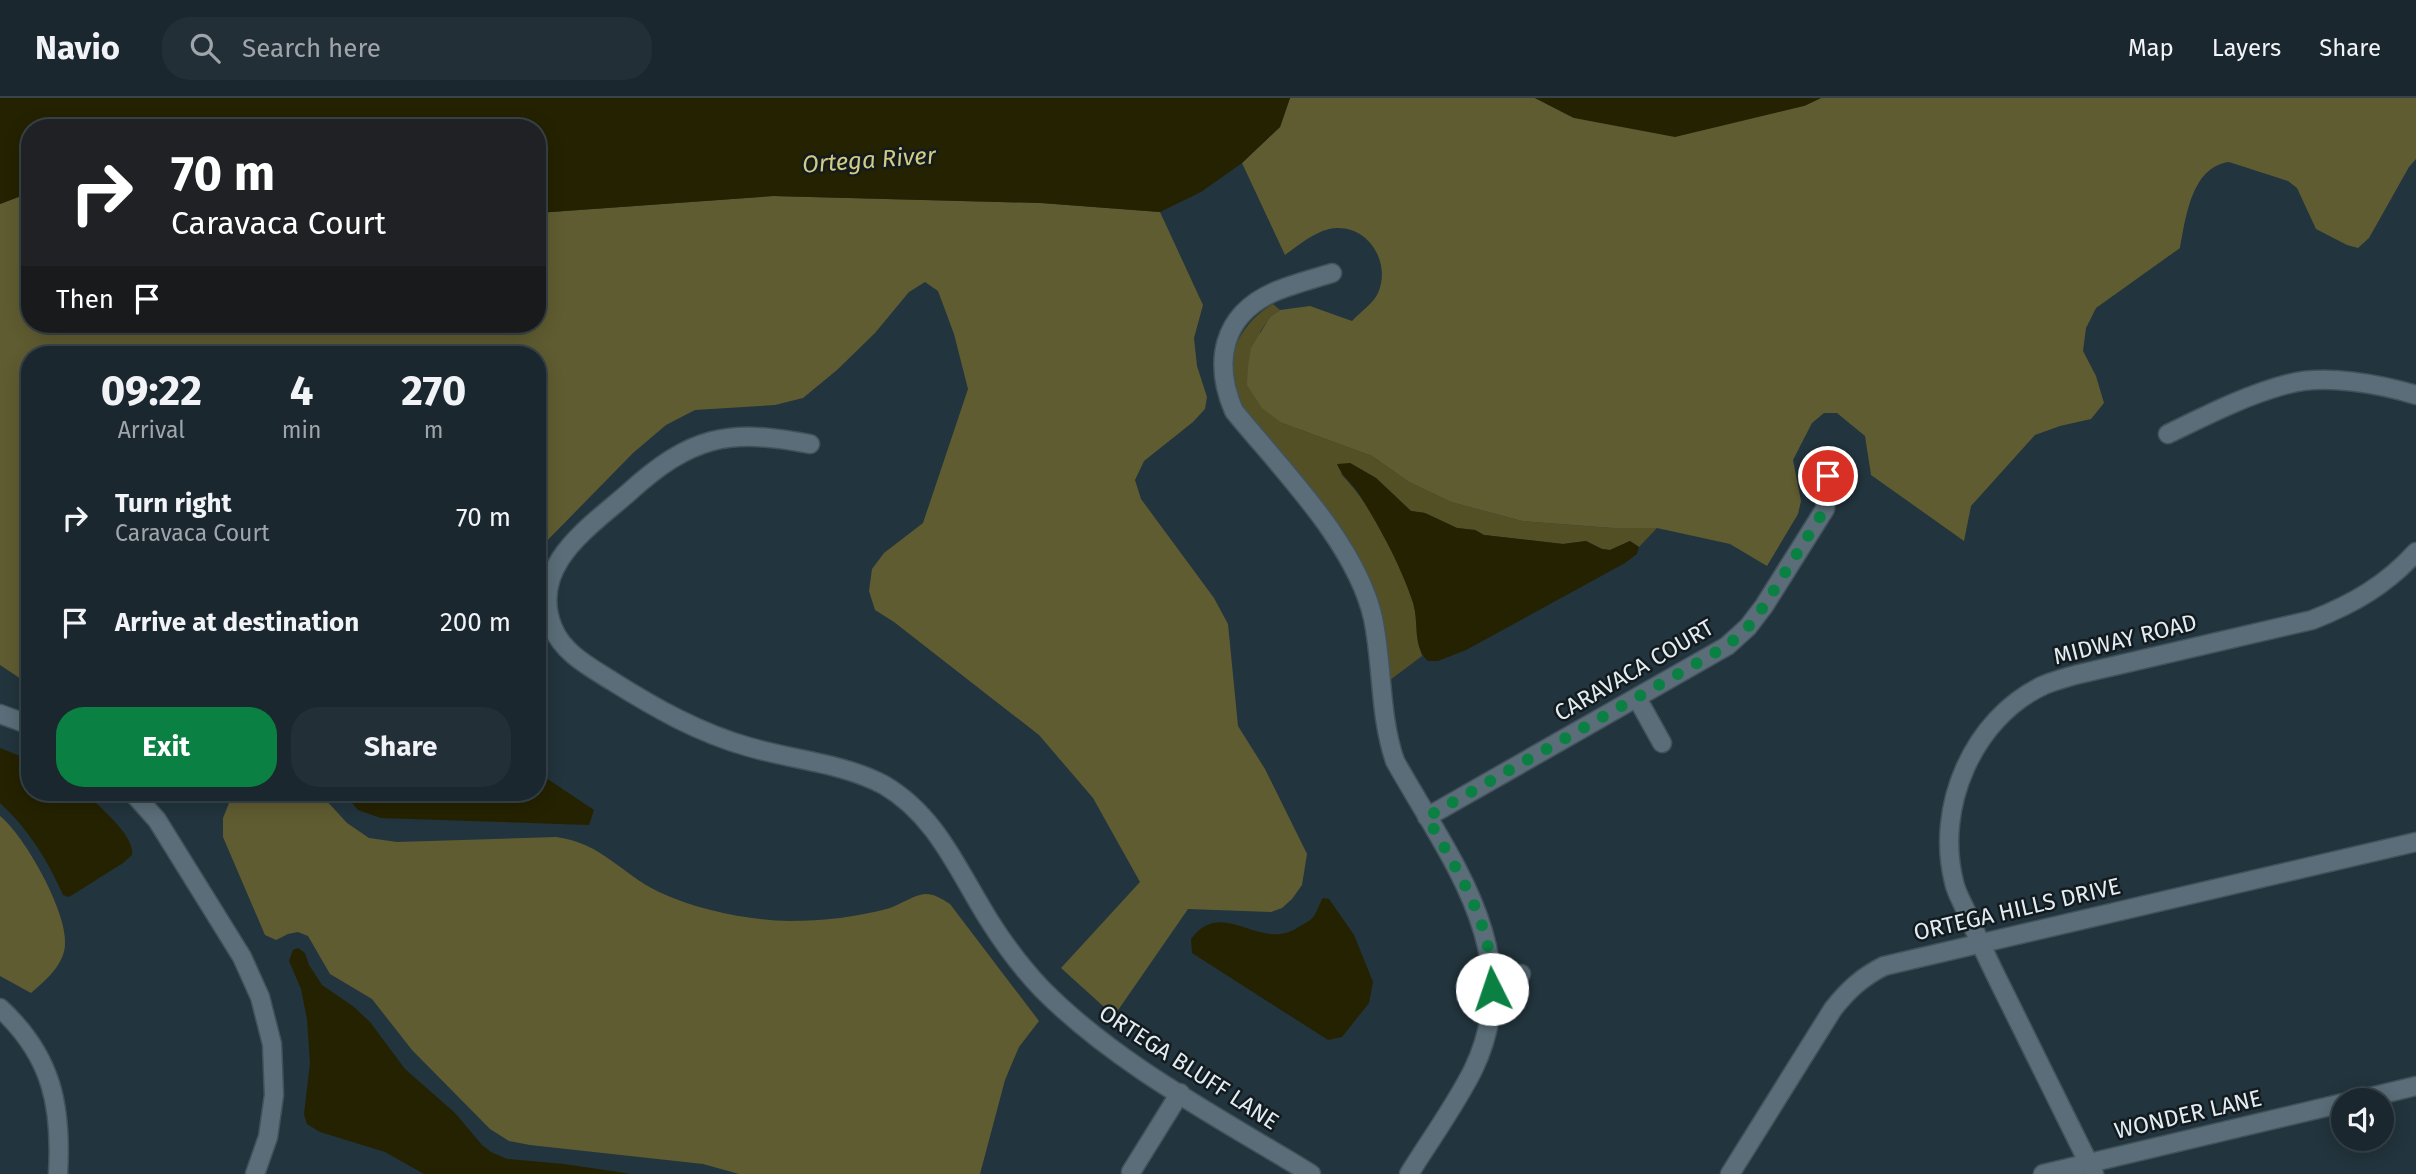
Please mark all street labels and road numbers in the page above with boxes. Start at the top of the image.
street label: MIDWAY ROAD [2050,608,2200,670]
street label: CARAVACA COURT [1549,613,1719,727]
street label: ORTEGA HILLS DRIVE [1911,872,2123,946]
street label: ORTEGA BLUFF LANE [1094,998,1284,1136]
street label: WONDER LANE [2112,1083,2264,1145]

